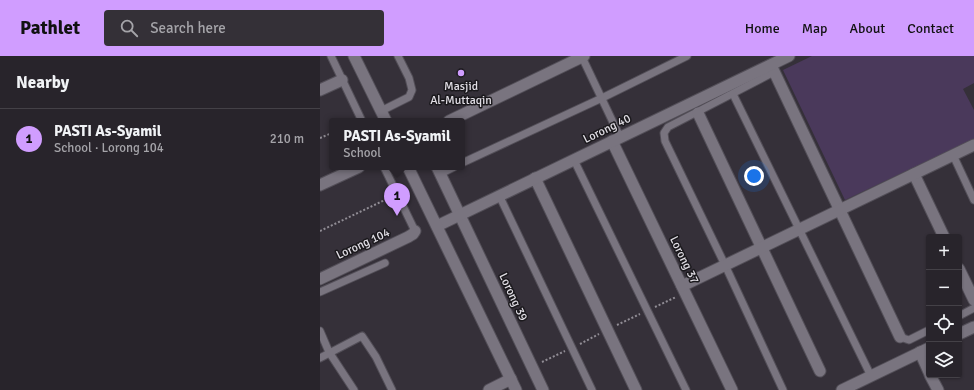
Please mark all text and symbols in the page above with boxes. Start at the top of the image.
search box [104,10,384,46]
text: Pathlet [20,16,80,40]
icon: search [118,17,140,39]
text: Search here [150,19,226,37]
text: Home [745,20,780,37]
text: Map [802,20,827,37]
text: About [849,20,885,37]
text: Contact [907,20,954,37]
marker: Masjid Al-Muttaqin [456,68,466,78]
text: Nearby [16,72,69,93]
place label: Masjid Al-Muttaqin [430,79,492,108]
street label: Lorong 40 [581,111,633,147]
popup [329,118,465,170]
text: PASTI As-Syamil [54,122,161,140]
text: PASTI As-Syamil [343,127,451,145]
text: 1 [25,131,33,147]
text: 210 m [270,131,304,147]
text: School · Lorong 104 [54,140,164,156]
text: School [343,145,381,161]
your location [744,166,764,186]
pin: 1 [384,183,410,216]
street label: Lorong 104 [334,225,393,263]
street label: Lorong 37 [666,234,702,286]
map controls [926,234,962,378]
button: + [926,234,962,270]
button: − [926,270,962,306]
street label: Lorong 39 [495,271,531,323]
button: locate [926,306,962,342]
button: layers [926,342,962,378]

